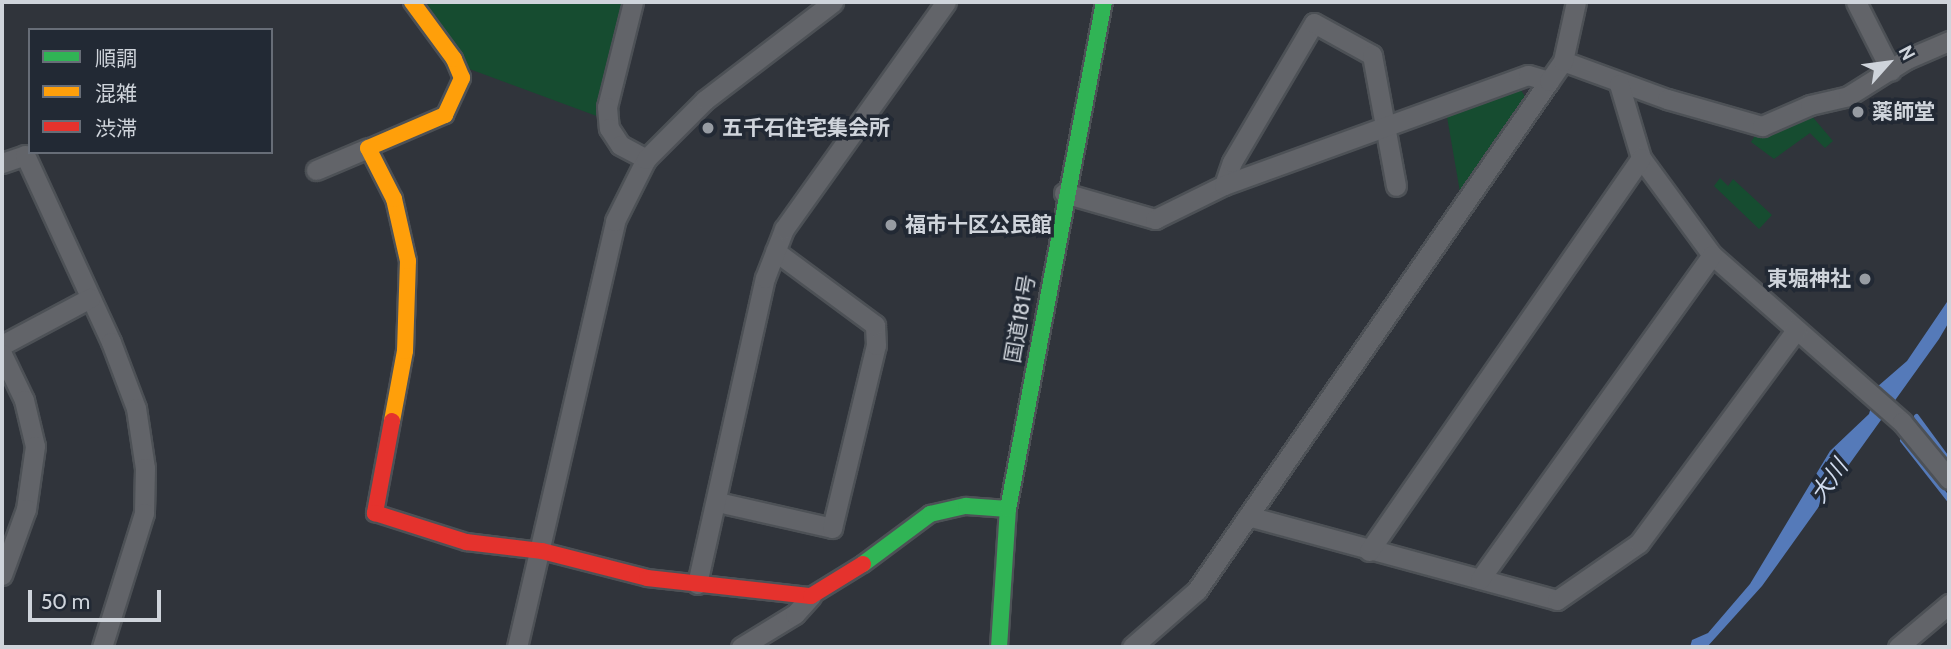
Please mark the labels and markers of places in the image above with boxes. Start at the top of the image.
place label: 薬師堂 [1872,99,1935,125]
marker: 薬師堂 [1850,104,1866,120]
place label: 五千石住宅集会所 [722,115,890,141]
marker: 五千石住宅集会所 [700,120,716,136]
place label: 福市十区公民館 [905,212,1052,238]
marker: 福市十区公民館 [883,217,899,233]
place label: 東堀神社 [1767,266,1851,292]
marker: 東堀神社 [1857,271,1873,287]

